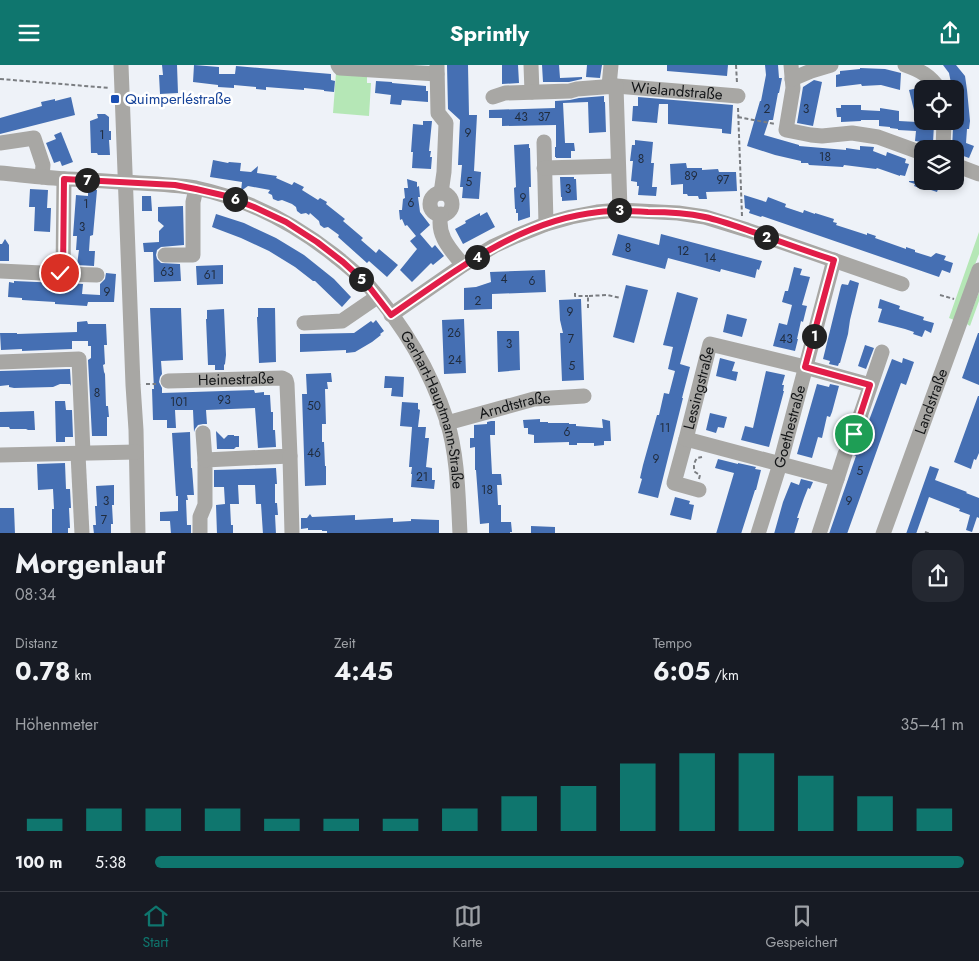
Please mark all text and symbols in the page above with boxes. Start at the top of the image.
text: Sprintly [450,17,529,49]
icon: menu [15,19,43,47]
icon: share [936,19,964,47]
street label: Wielandstraße [630,76,724,106]
map controls [914,80,964,190]
button: locate [914,80,964,130]
place label: Quimperléstraße [125,88,231,110]
marker: Quimperléstraße [109,93,121,105]
house number: 2 [764,100,771,118]
house number: 3 [803,100,810,118]
house number: 43 [514,108,528,126]
house number: 37 [538,108,551,126]
house number: 9 [465,124,472,142]
house number: 1 [99,126,105,144]
button: layers [914,140,964,190]
house number: 18 [819,148,831,166]
house number: 8 [638,150,644,168]
pin: 7 [74,167,100,193]
house number: 89 [684,167,698,185]
text: 7 [83,170,92,190]
house number: 97 [717,171,730,189]
house number: 5 [466,173,473,191]
house number: 3 [565,180,572,198]
pin: 6 [222,187,248,211]
text: 6 [231,189,240,209]
house number: 9 [520,189,527,207]
house number: 6 [408,194,415,212]
house number: 1 [83,195,89,213]
pin: 3 [606,197,632,223]
text: 3 [615,200,624,220]
house number: 3 [79,218,86,236]
pin: 2 [754,225,778,249]
text: 2 [762,227,771,247]
house number: 8 [625,239,631,257]
house number: 12 [677,242,689,260]
pin: 4 [464,245,490,269]
text: 4 [473,247,482,267]
house number: 14 [704,249,716,267]
pin [39,252,81,294]
icon: check [46,259,74,287]
house number: 63 [160,263,174,281]
house number: 61 [204,266,216,284]
pin: 5 [348,267,374,291]
text: 5 [357,269,366,289]
house number: 4 [501,270,508,288]
house number: 6 [529,272,536,290]
house number: 9 [104,283,111,301]
house number: 2 [475,292,482,310]
house number: 9 [567,303,574,321]
pin: 1 [802,323,826,349]
house number: 26 [447,324,461,342]
street label: Gerhart-Hauptmann-Straße [395,326,469,490]
text: 1 [811,326,818,346]
house number: 7 [568,330,575,348]
house number: 43 [779,330,793,348]
house number: 3 [506,335,513,353]
street label: Lessingstraße [678,344,720,432]
house number: 24 [448,351,462,369]
house number: 5 [569,357,576,375]
street label: Landstraße [909,365,953,438]
street label: Heinestraße [198,367,275,391]
street label: Goethestraße [768,382,811,471]
house number: 8 [94,384,100,402]
street label: Arndtstraße [476,387,551,425]
house number: 93 [217,391,231,409]
house number: 101 [170,393,188,411]
house number: 50 [307,397,321,415]
pin [833,413,875,455]
house number: 11 [660,419,670,437]
icon: arrive [840,420,868,448]
house number: 6 [564,423,571,441]
house number: 46 [307,444,321,462]
house number: 9 [653,450,660,468]
house number: 5 [857,462,864,480]
house number: 21 [416,468,428,486]
house number: 18 [481,481,493,499]
house number: 3 [103,492,110,510]
house number: 9 [846,492,853,510]
house number: 7 [101,511,108,529]
text: Morgenlauf [15,543,165,584]
button: share [912,550,964,602]
text: 08:34 [15,583,56,606]
text: Distanz [15,633,58,653]
text: Zeit [334,633,355,653]
text: Tempo [653,633,692,653]
text: 0.78 [15,653,70,689]
text: 4:45 [334,653,393,689]
text: 6:05 [653,653,710,689]
text: km [70,665,92,685]
text: /km [710,665,739,685]
text: Höhenmeter [15,713,99,736]
text: 35–41 m [901,713,964,736]
text: 100 m [15,851,62,874]
text: 5:38 [95,851,126,874]
tab: Start [142,902,170,952]
tab: Karte [453,902,483,952]
tab: Gespeichert [766,902,837,952]

